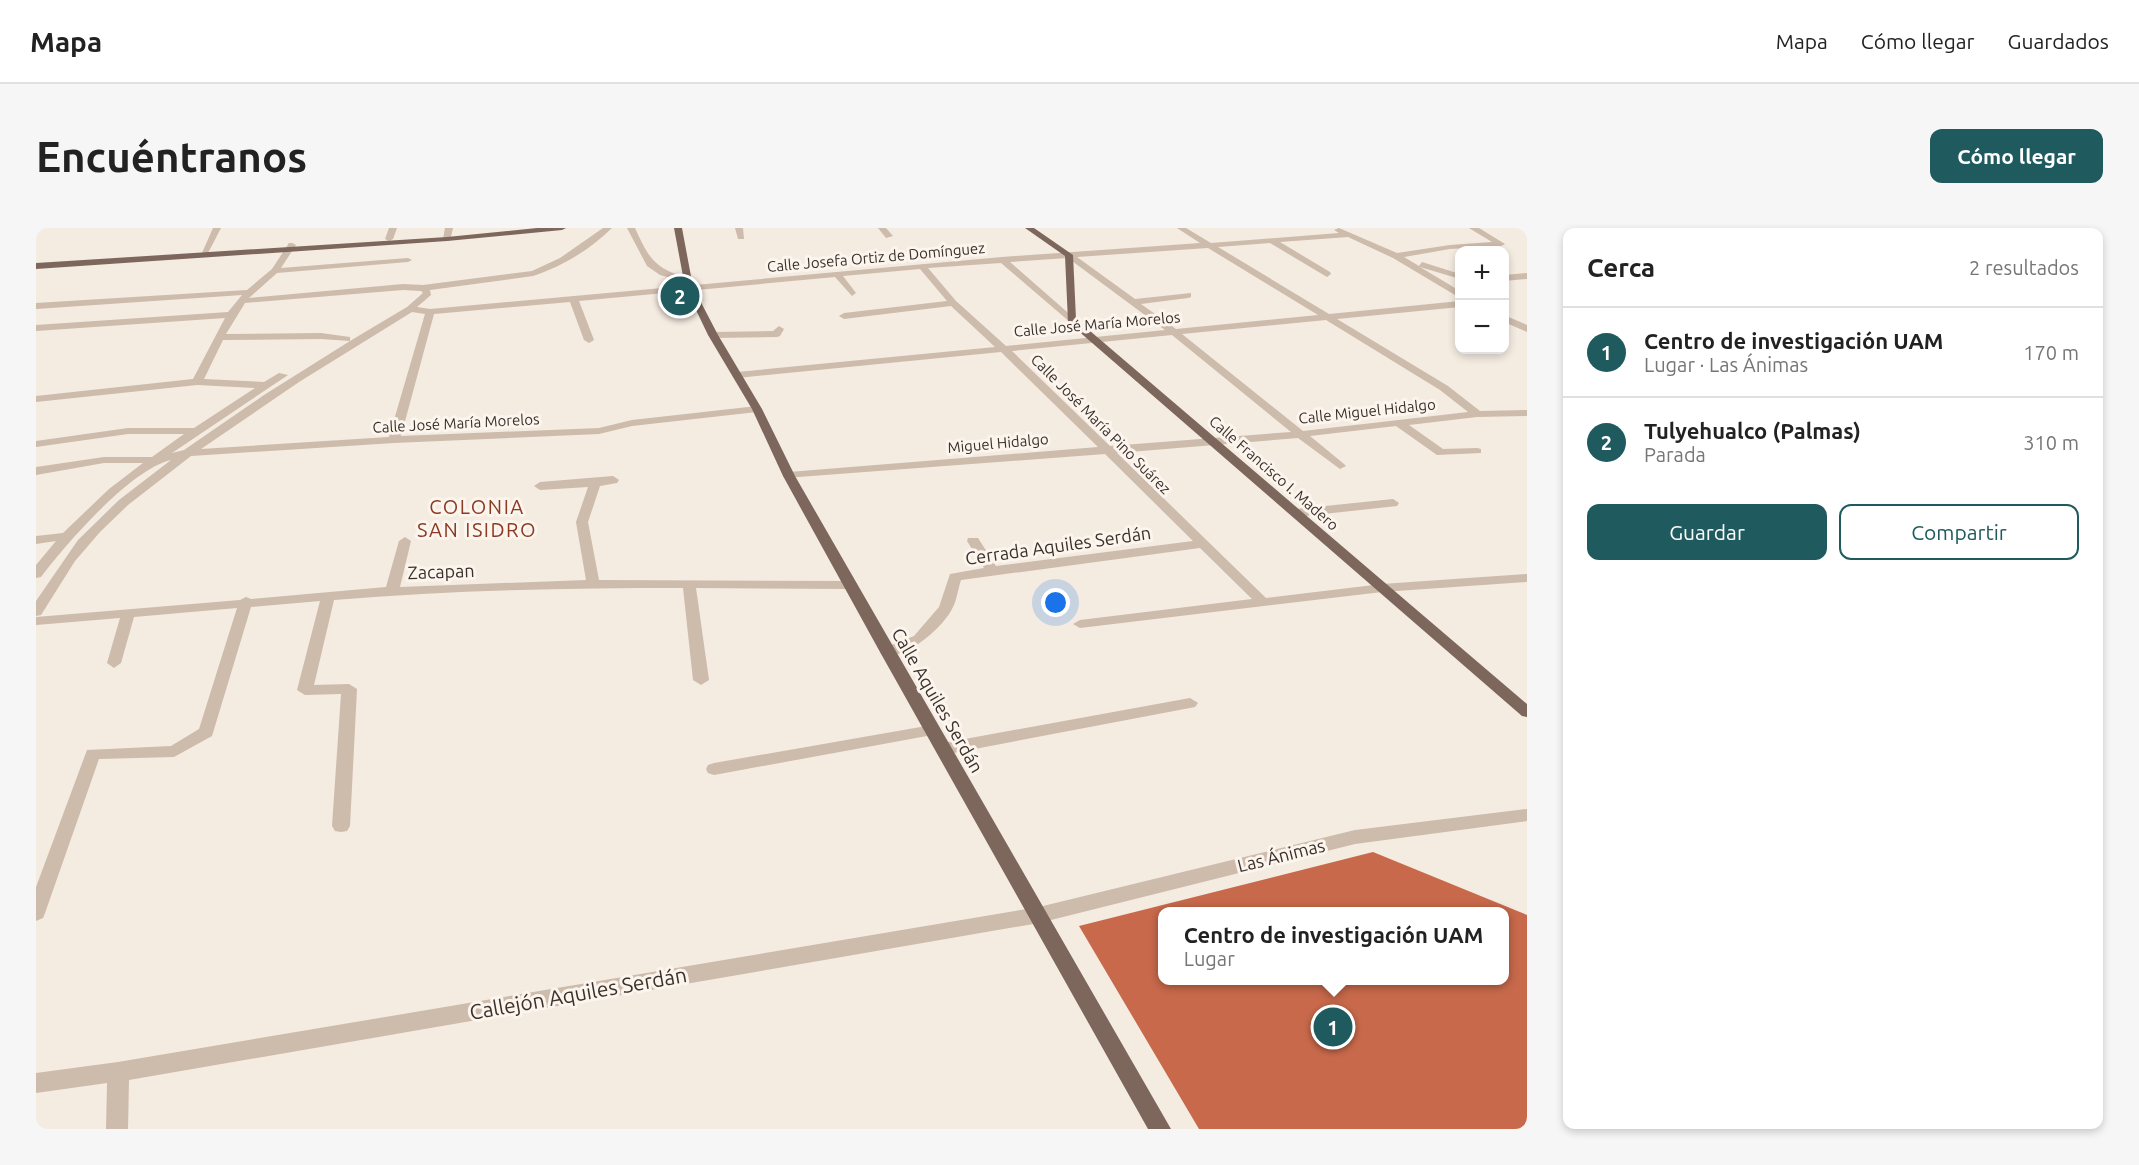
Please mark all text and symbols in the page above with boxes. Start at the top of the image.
text: Mapa [30,26,102,57]
text: Mapa [1776,29,1828,53]
text: Cómo llegar [1861,29,1975,53]
text: Guardados [2008,29,2109,53]
button: Cómo llegar [1930,129,2103,183]
text: Encuéntranos [36,133,307,180]
street label: Calle Josefa Ortiz de Domínguez [766,239,986,275]
map controls [1455,246,1509,354]
button: + [1455,246,1509,300]
text: Cerca [1587,253,1655,282]
text: 2 resultados [1969,256,2079,279]
pin: 2 [660,274,700,318]
button: − [1455,300,1509,354]
street label: Calle José María Morelos [1013,308,1181,340]
text: Centro de investigación UAM [1644,328,1943,353]
text: 1 [1601,341,1612,364]
text: 170 m [2023,341,2079,364]
street label: Calle José María Pino Suárez [1028,351,1174,497]
text: Lugar · Las Ánimas [1644,353,1808,376]
street label: Calle Miguel Hidalgo [1298,395,1436,427]
street label: Calle José María Morelos [372,410,540,436]
street label: Calle Francisco I. Madero [1206,412,1342,534]
text: Tulyehualco (Palmas) [1644,418,1861,443]
street label: Miguel Hidalgo [947,430,1049,456]
text: 2 [1601,431,1612,454]
text: 310 m [2023,431,2079,454]
text: Parada [1644,443,1706,466]
district label: COLONIA SAN ISIDRO [417,495,537,541]
button: Guardar [1587,504,1827,560]
button: Compartir [1839,504,2079,560]
street label: Cerrada Aquiles Serdán [964,522,1152,568]
street label: Zacapan [407,560,475,582]
your location [1041,588,1070,617]
street label: Calle Aquiles Serdán [888,624,988,776]
street label: Las Ánimas [1235,833,1327,876]
popup [1158,907,1509,985]
text: Centro de investigación UAM [1184,922,1483,947]
text: Lugar [1184,947,1235,970]
street label: Callejón Aquiles Serdán [468,962,688,1024]
pin: 1 [1314,1004,1352,1050]

